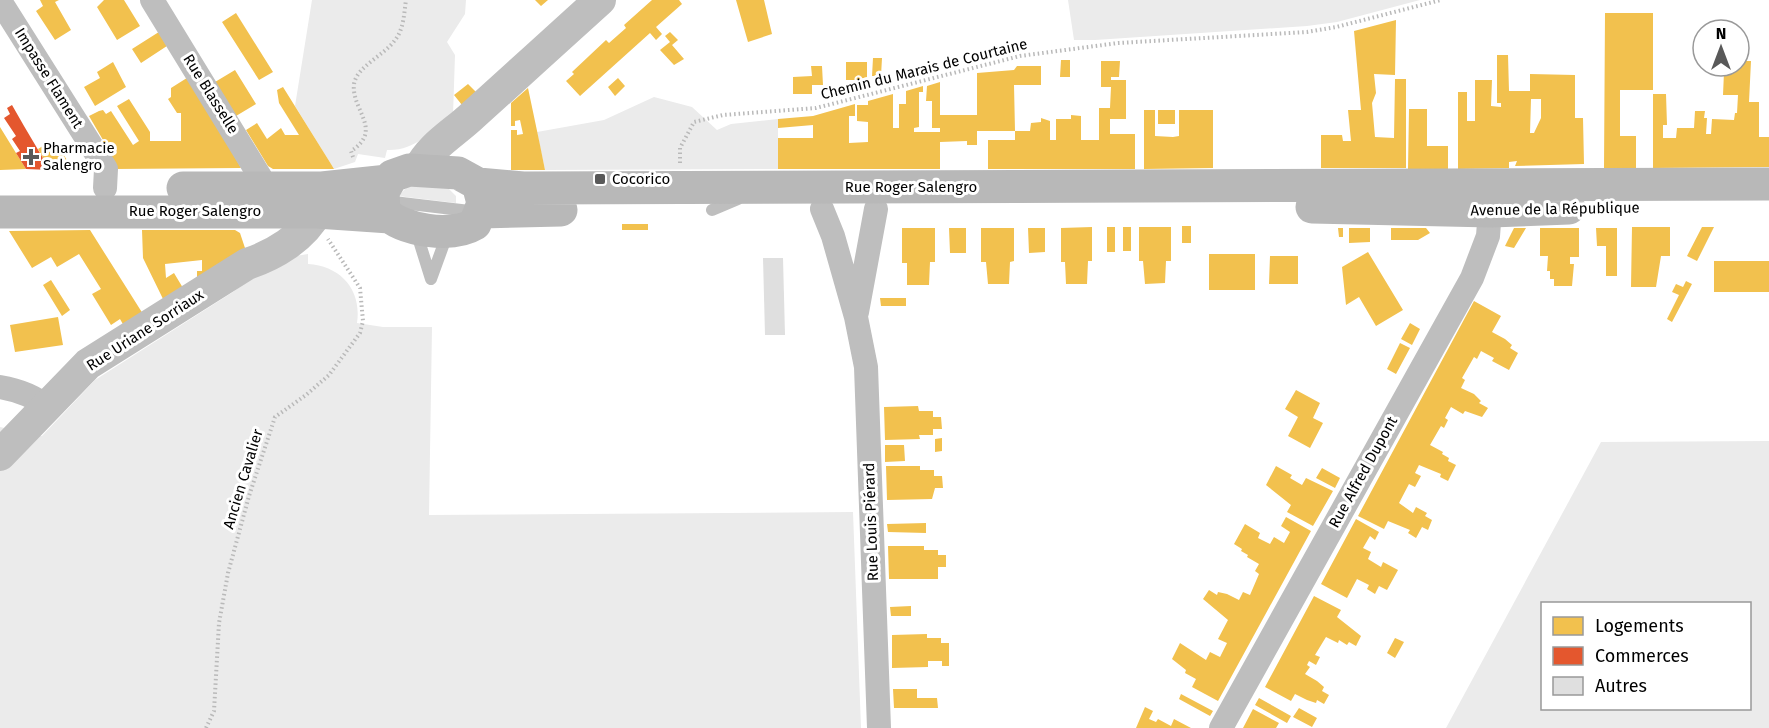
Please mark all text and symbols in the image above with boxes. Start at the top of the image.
north arrow [1691,18,1751,78]
street label: Impasse Flament [11,24,87,132]
text: N [1716,24,1726,43]
street label: Chemin du Marais de Courtaine [819,35,1029,103]
street label: Rue Blasselle [179,51,243,137]
place label: Pharmacie Salengro [43,139,115,174]
marker: Pharmacie Salengro [24,150,38,164]
place label: Cocorico [612,170,670,188]
marker: Cocorico [593,172,607,186]
street label: Rue Roger Salengro [845,178,977,196]
street label: Avenue de la République [1470,199,1640,219]
street label: Rue Roger Salengro [129,202,261,220]
street label: Rue Uriane Sorriaux [83,285,208,375]
street label: Rue Alfred Dupont [1325,413,1401,531]
street label: Ancien Cavalier [219,427,267,531]
street label: Rue Louis Piérard [860,462,882,582]
legend [1541,602,1751,710]
text: Logements [1595,615,1684,637]
text: Commerces [1595,645,1689,667]
text: Autres [1595,675,1647,697]

